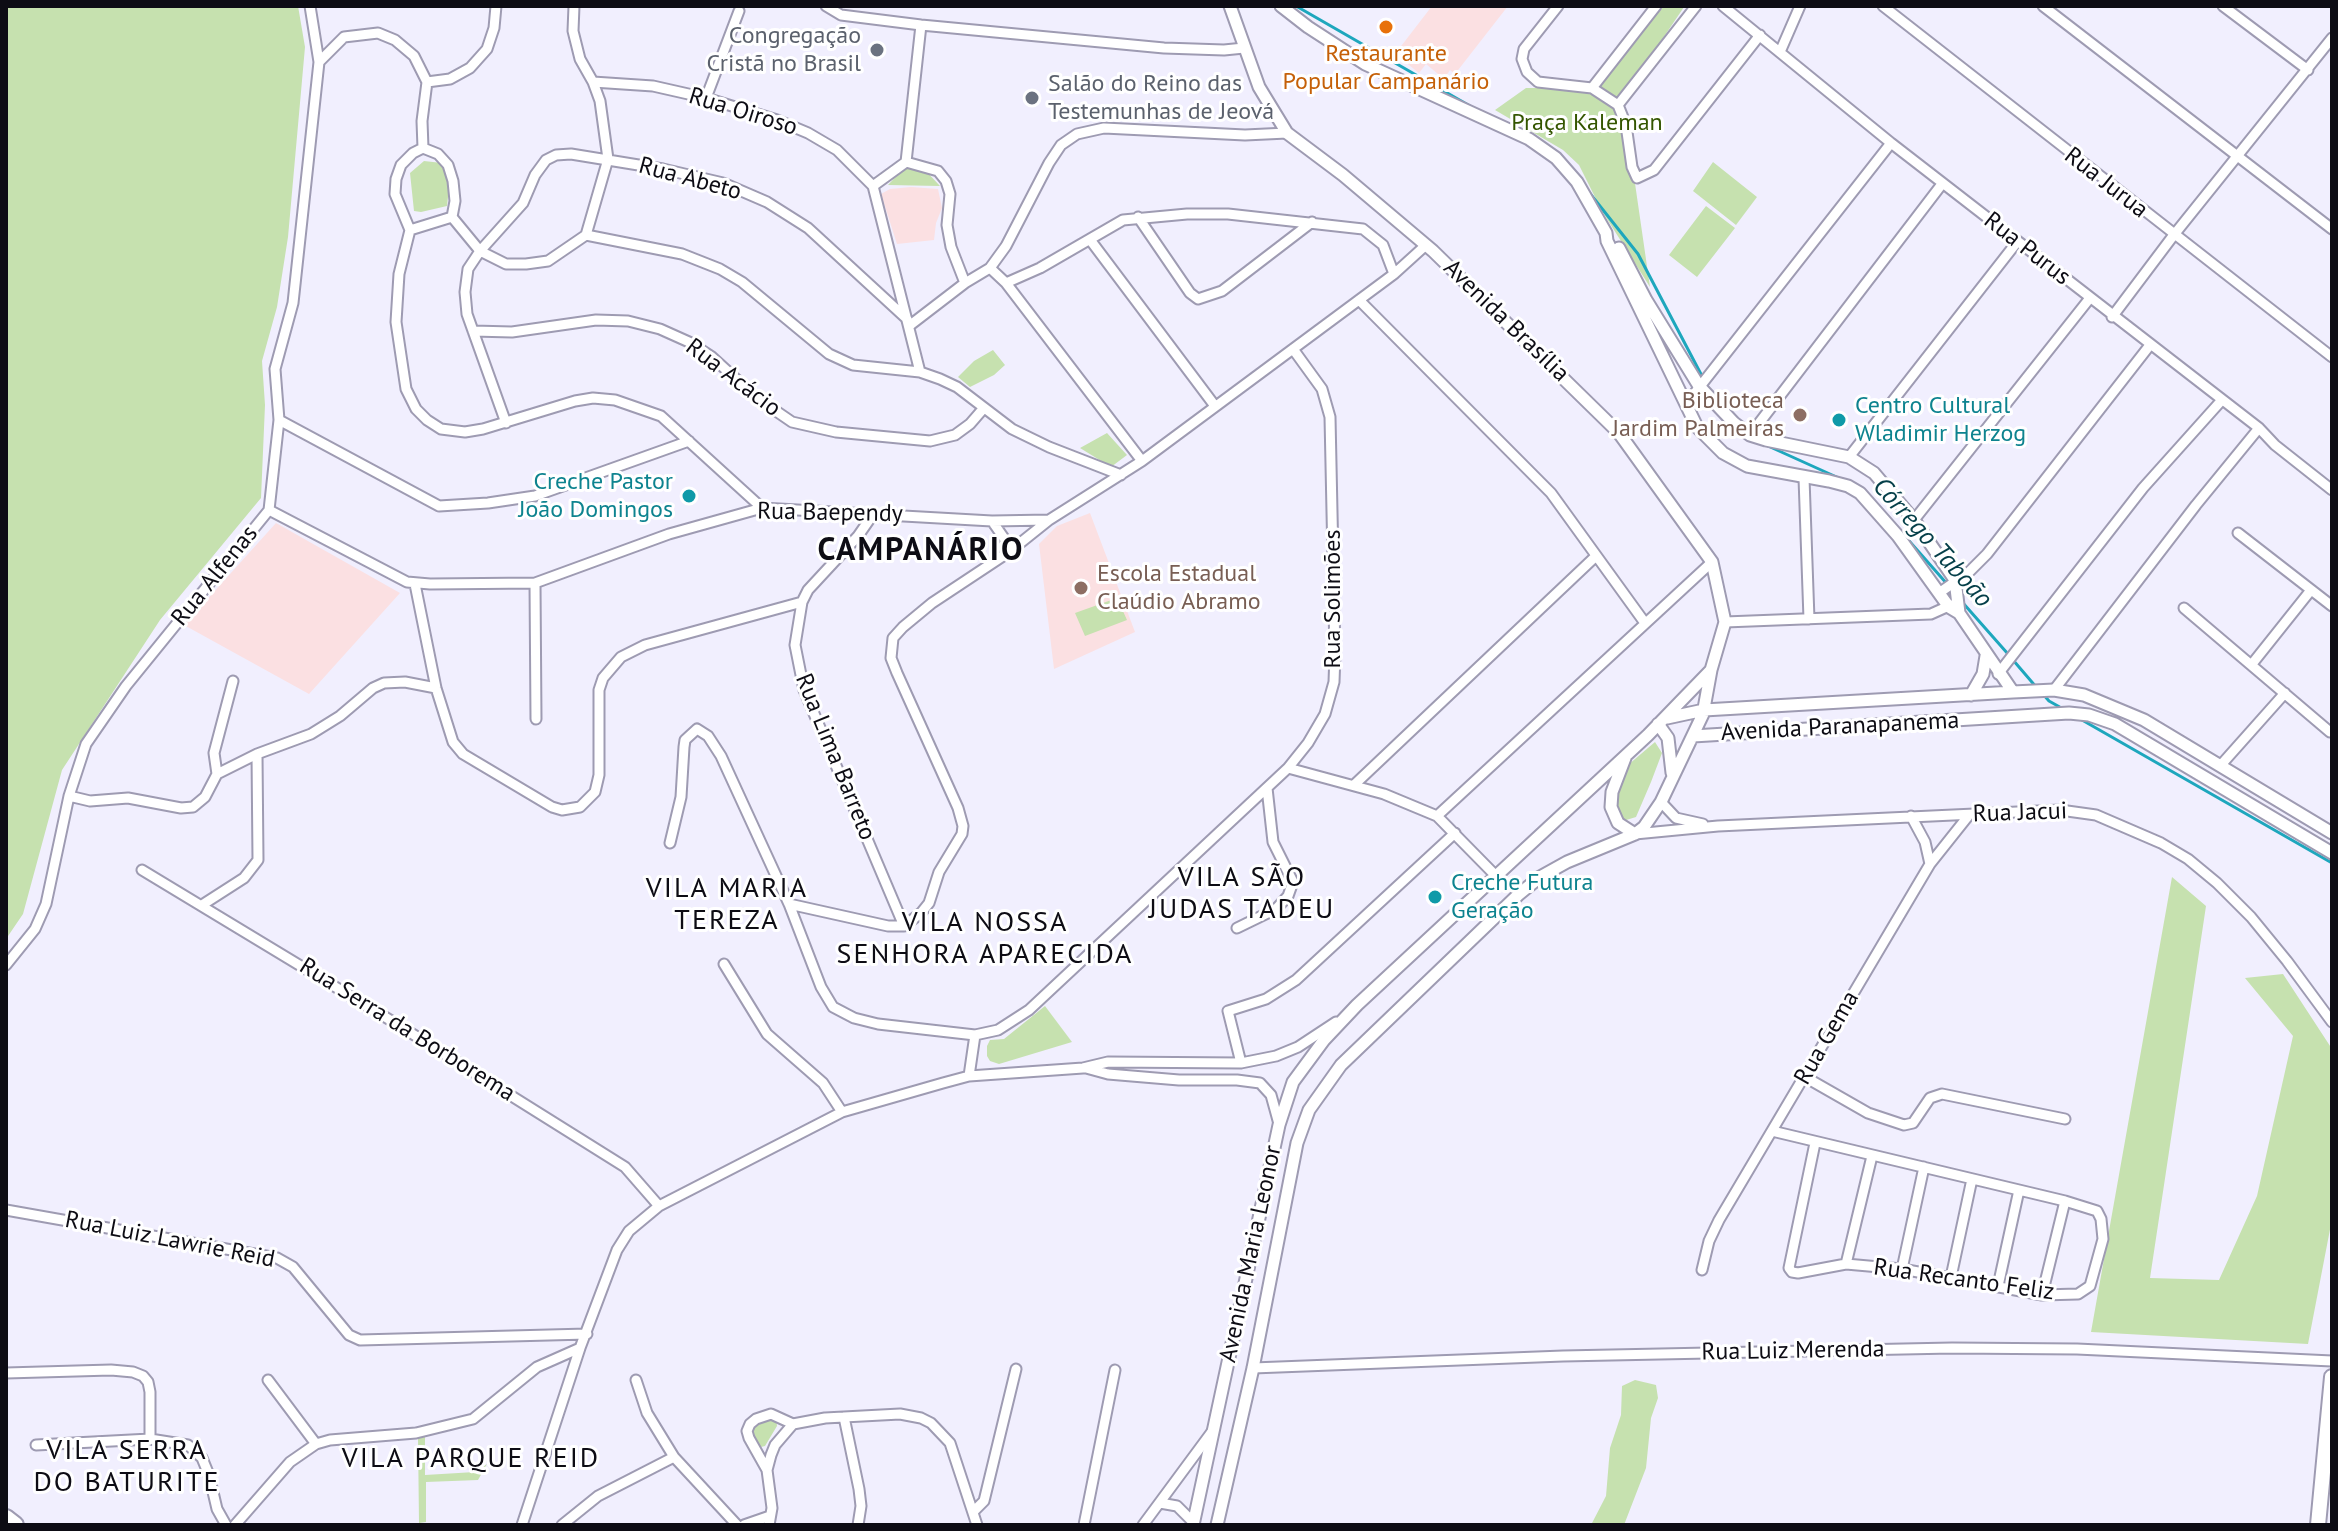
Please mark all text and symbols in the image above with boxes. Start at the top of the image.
marker: Restaurante Popular Campanário [1377,18,1395,36]
place label: Congregação Cristã no Brasil [707,22,861,78]
place label: Restaurante Popular Campanário [1283,40,1489,96]
marker: Congregação Cristã no Brasil [868,41,886,59]
place label: Salão do Reino das Testemunhas de Jeová [1048,70,1274,126]
street label: Rua Oiroso [685,82,801,142]
marker: Salão do Reino das Testemunhas de Jeová [1023,89,1041,107]
park label: Praça Kaleman [1511,109,1663,137]
street label: Rua Jurua [2058,141,2154,225]
street label: Rua Abeto [635,151,745,207]
street label: Rua Purus [1978,206,2076,292]
street label: Avenida Brasília [1437,254,1575,388]
street label: Rua Acácio [680,333,786,423]
place label: Biblioteca Jardim Palmeiras [1612,387,1784,443]
place label: Centro Cultural Wladimir Herzog [1855,392,2026,448]
marker: Biblioteca Jardim Palmeiras [1791,406,1809,424]
marker: Centro Cultural Wladimir Herzog [1830,411,1848,429]
place label: Creche Pastor João Domingos [519,468,673,524]
water label: Córrego Taboão [1866,472,1998,614]
marker: Creche Pastor João Domingos [680,487,698,505]
street label: Rua Baependy [757,497,903,529]
street label: Rua Alfenas [166,520,264,632]
street label: Rua Solimões [1319,530,1347,668]
district label: CAMPANÁRIO [818,532,1024,570]
place label: Escola Estadual Claúdio Abramo [1097,560,1261,616]
marker: Escola Estadual Claúdio Abramo [1072,579,1090,597]
street label: Rua Lima Barreto [788,670,882,844]
street label: Avenida Paranapanema [1720,706,1960,748]
street label: Rua Jacui [1972,797,2068,829]
district label: VILA SÃO JUDAS TADEU [1149,861,1335,927]
place label: Creche Futura Geração [1451,869,1593,925]
district label: VILA MARIA TEREZA [646,872,808,938]
marker: Creche Futura Geração [1426,888,1444,906]
district label: VILA NOSSA SENHORA APARECIDA [837,906,1133,972]
street label: Rua Serra da Borborema [294,952,520,1108]
street label: Rua Gema [1789,986,1865,1090]
street label: Avenida Maria Leonor [1214,1143,1288,1365]
street label: Rua Luiz Lawrie Reid [63,1206,277,1274]
street label: Rua Recanto Feliz [1872,1253,2056,1307]
street label: Rua Luiz Merenda [1701,1335,1885,1367]
district label: VILA SERRA DO BATURITE [34,1434,220,1500]
district label: VILA PARQUE REID [342,1442,600,1476]

